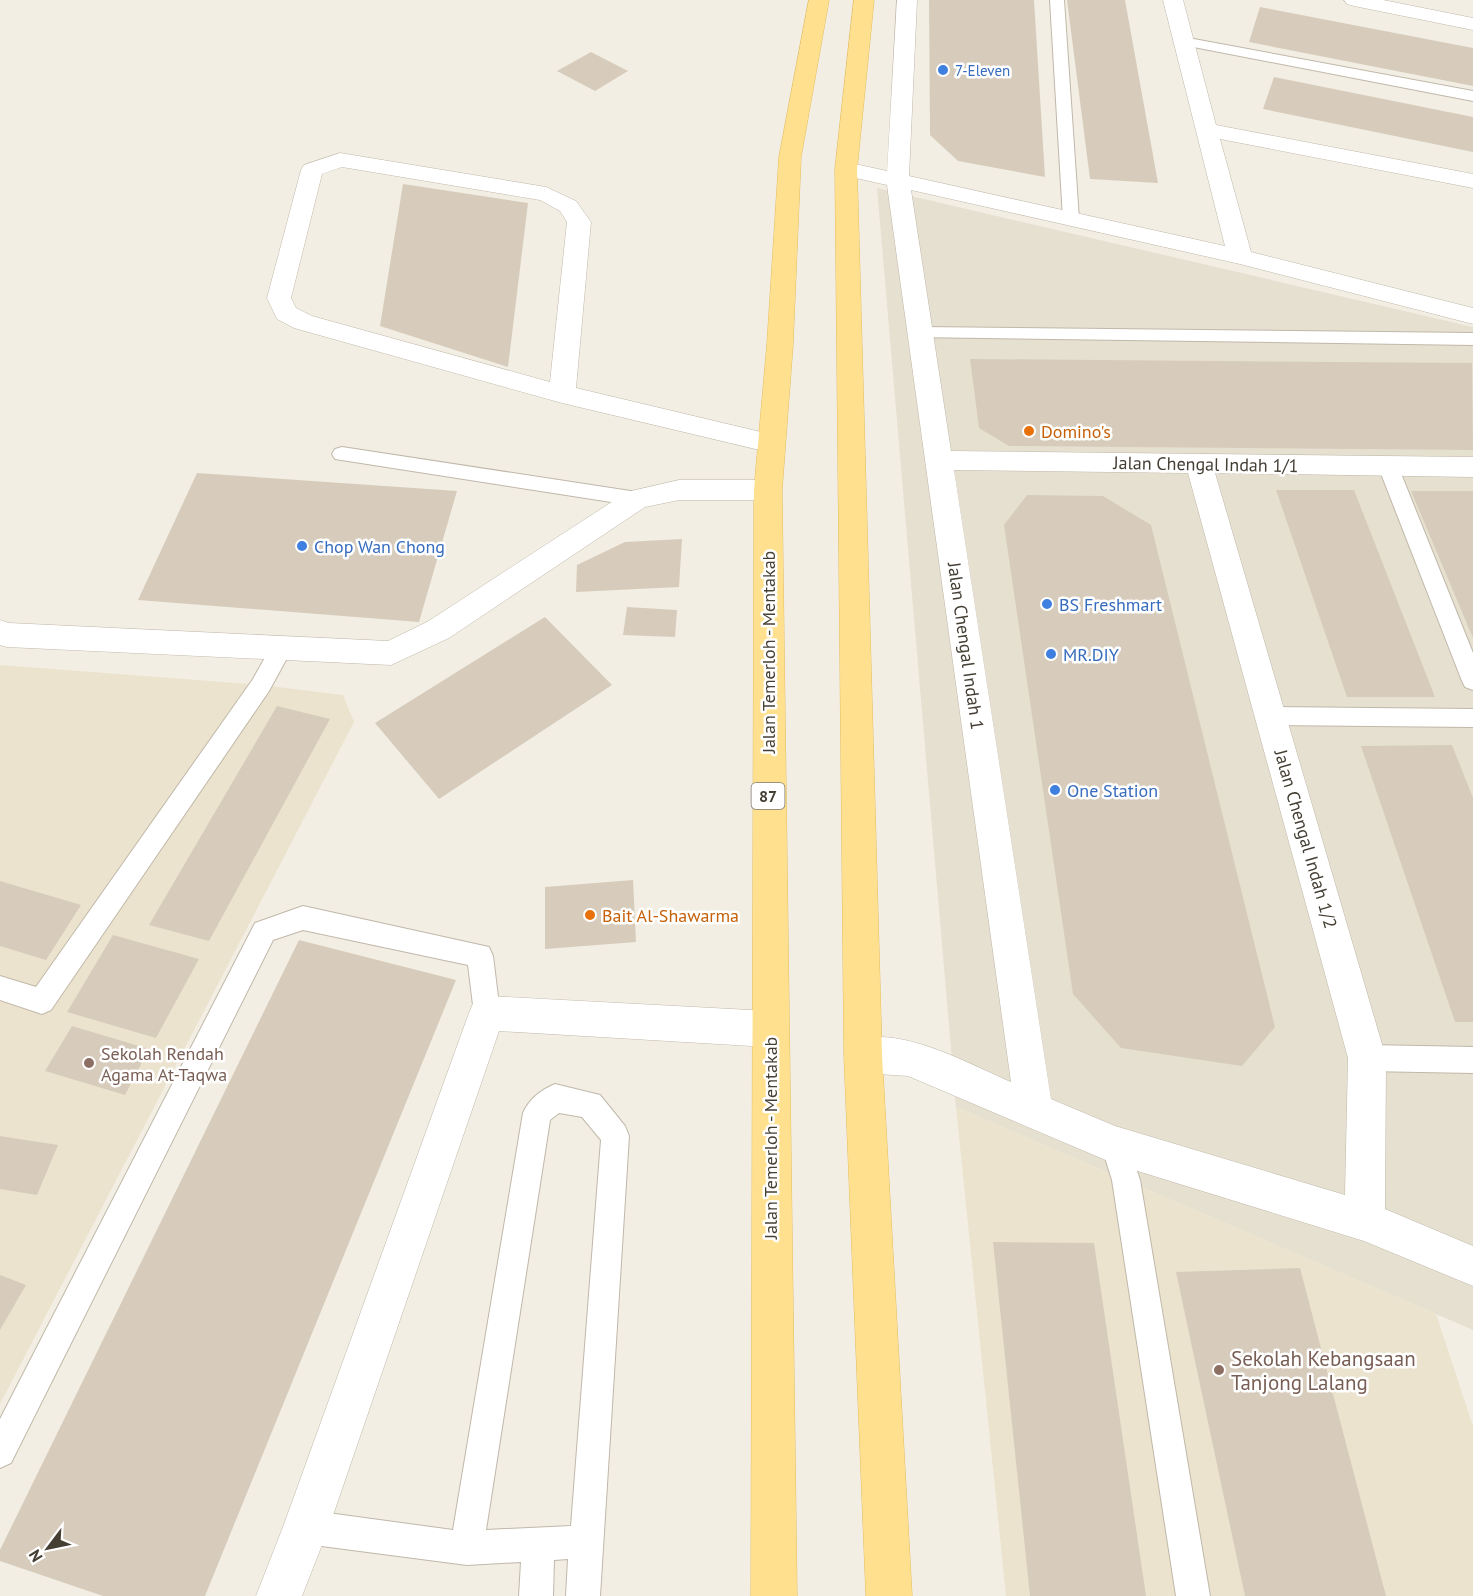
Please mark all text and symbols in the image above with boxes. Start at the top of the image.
place label: 7-Eleven [955,61,1010,80]
marker: 7-Eleven [936,63,950,77]
place label: Domino's [1041,420,1111,443]
marker: Domino's [1022,424,1036,438]
street label: Jalan Chengal Indah 1/1 [1112,451,1299,477]
place label: Chop Wan Chong [314,535,445,558]
marker: Chop Wan Chong [295,539,309,553]
street label: Jalan Temerloh - Mentakab [757,551,780,754]
street label: Jalan Chengal Indah 1 [943,560,989,731]
place label: BS Freshmart [1059,593,1162,616]
marker: BS Freshmart [1040,597,1054,611]
place label: MR.DIY [1063,643,1119,666]
marker: MR.DIY [1044,647,1058,661]
street label: Jalan Chengal Indah 1/2 [1269,746,1343,931]
place label: One Station [1067,779,1158,802]
road number: 87 [752,783,784,809]
marker: One Station [1048,783,1062,797]
place label: Bait Al-Shawarma [602,904,739,927]
marker: Bait Al-Shawarma [583,908,597,922]
street label: Jalan Temerloh - Mentakab [759,1037,782,1240]
place label: Sekolah Rendah Agama At-Taqwa [101,1042,227,1086]
marker: Sekolah Rendah Agama At-Taqwa [82,1056,96,1070]
place label: Sekolah Kebangsaan Tanjong Lalang [1231,1345,1416,1396]
marker: Sekolah Kebangsaan Tanjong Lalang [1212,1363,1226,1377]
north arrow [18,1518,78,1578]
text: N [24,1546,47,1566]

